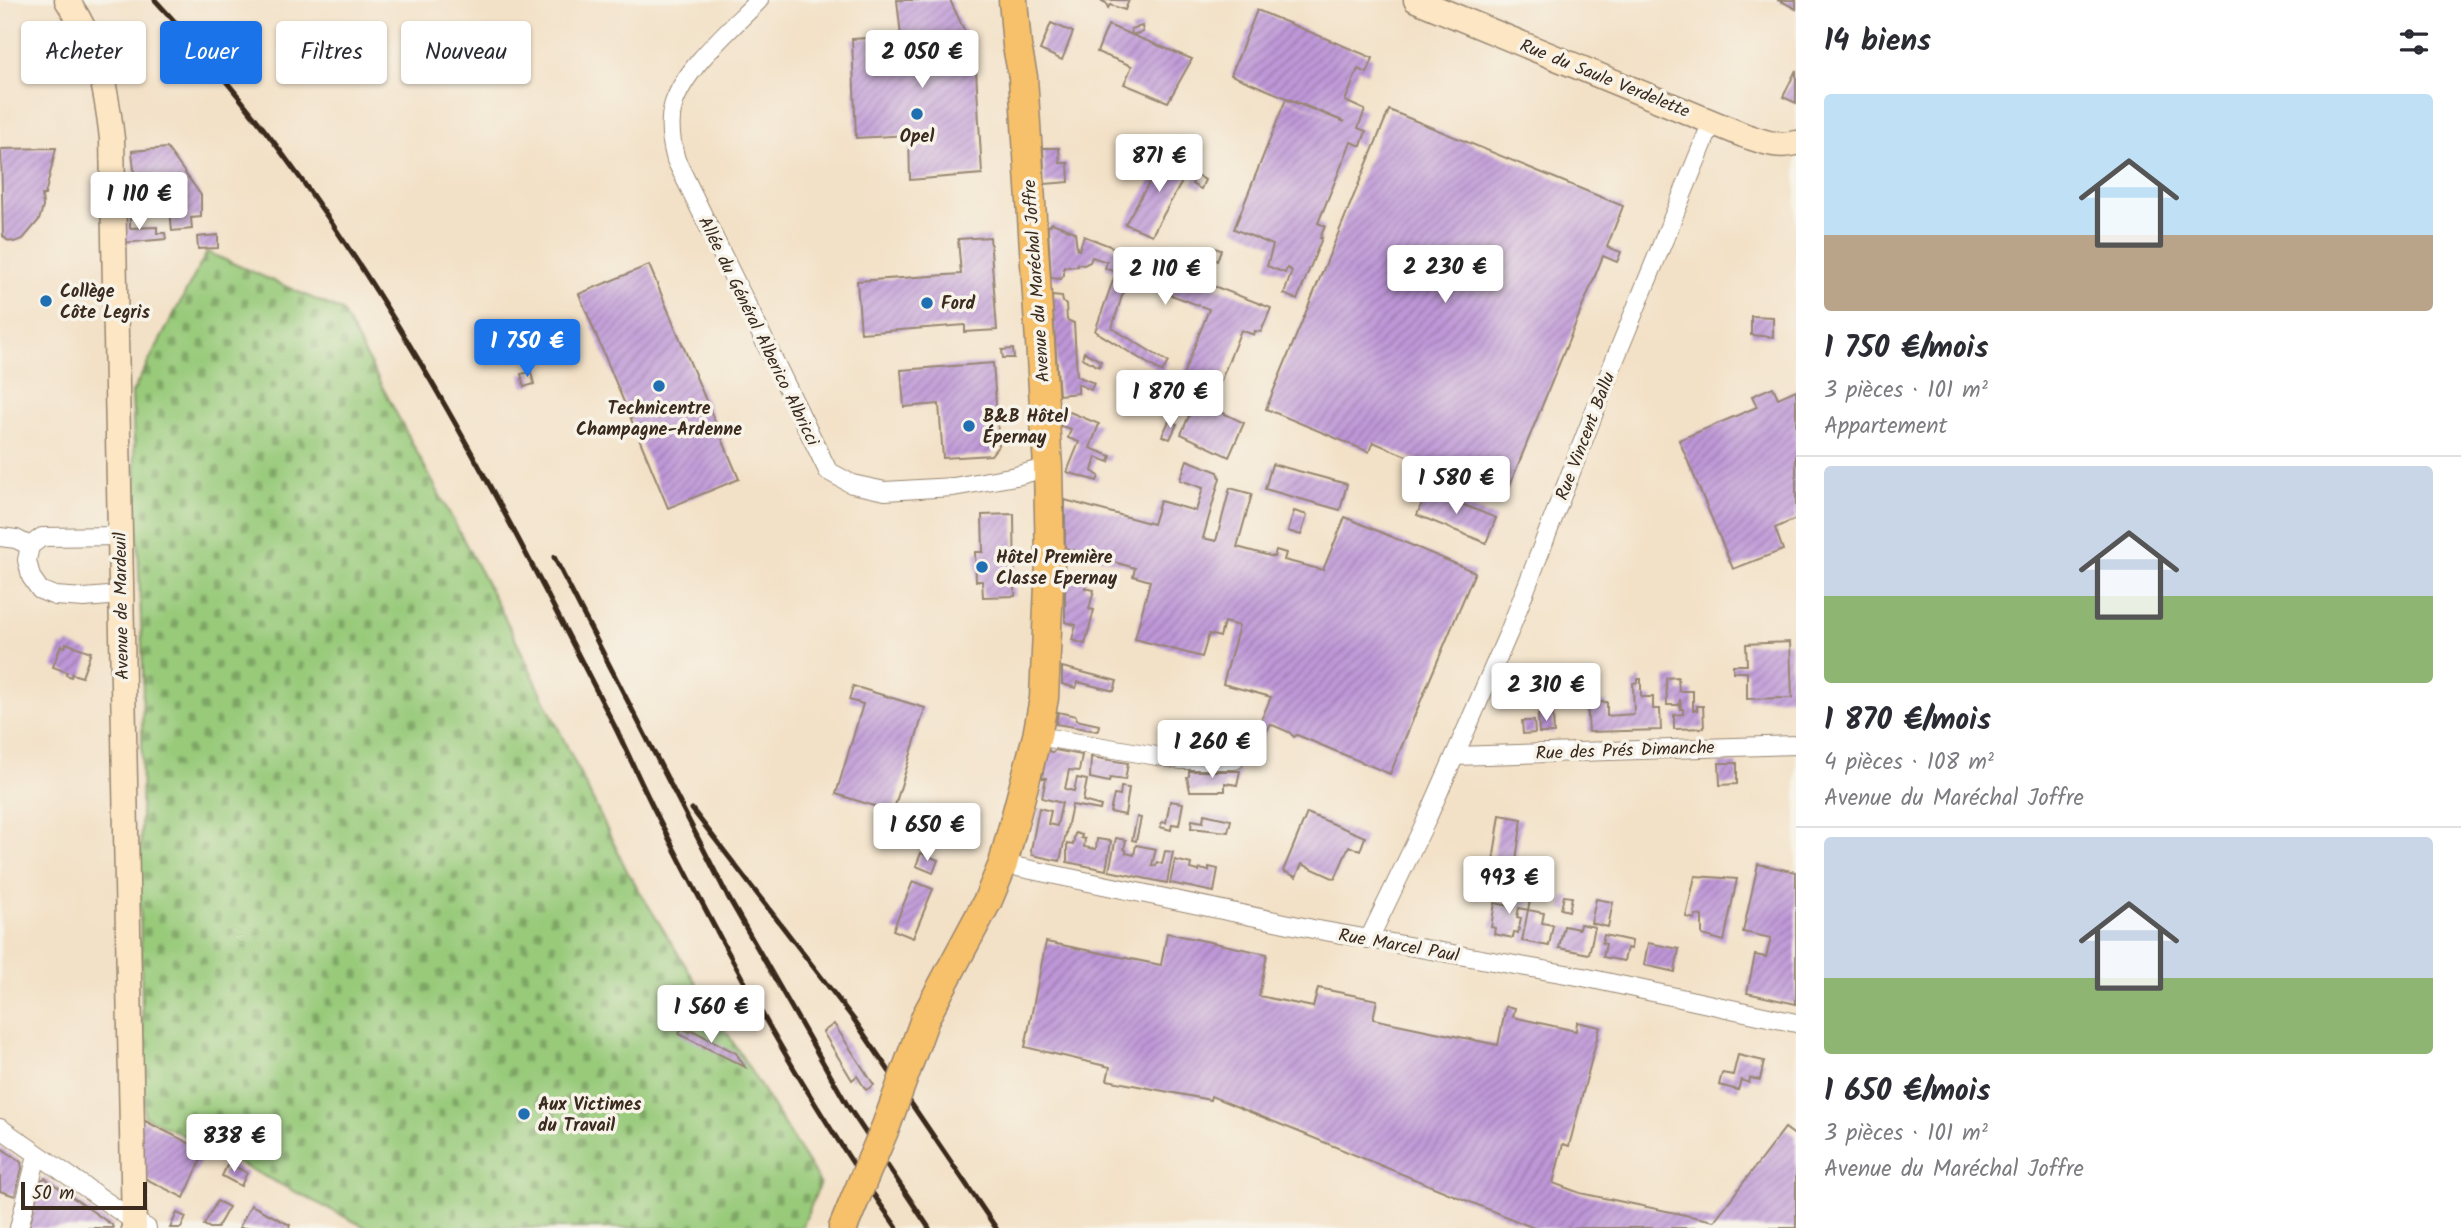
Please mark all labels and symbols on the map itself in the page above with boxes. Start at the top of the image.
pin: 2 050 € [857,31,987,90]
street label: Rue du Saule Verdelette [1515,32,1694,127]
marker: Opel [909,106,925,122]
place label: Opel [900,123,934,152]
pin: 871 € [1110,134,1208,194]
pin: 1 110 € [74,173,204,232]
street label: Avenue du Maréchal Joffre [1016,178,1059,383]
street label: Allée du Général Alberico Albricci [689,212,826,452]
pin: 2 230 € [1380,246,1510,305]
pin: 2 110 € [1100,247,1230,307]
place label: Collège Côte Legris [60,278,151,328]
place label: Ford [941,290,975,319]
marker: Collège Côte Legris [38,293,54,309]
marker: Ford [919,295,935,311]
pin: 1 750 € [462,320,592,379]
street label: Rue Vincent Ballu [1549,368,1624,505]
pin: 1 870 € [1105,370,1235,430]
marker: Technicentre Champagne-Ardenne [651,378,667,394]
place label: Technicentre Champagne-Ardenne [576,395,742,445]
place label: B&B Hôtel Épernay [983,403,1068,453]
marker: B&B Hôtel Épernay [961,418,977,434]
pin: 1 580 € [1391,456,1521,516]
street label: Avenue de Mardeuil [107,531,138,680]
place label: Hôtel Première Classe Epernay [996,544,1118,594]
marker: Hôtel Première Classe Epernay [974,559,990,575]
pin: 2 310 € [1481,664,1611,723]
pin: 1 260 € [1147,720,1277,780]
street label: Rue des Prés Dimanche [1535,734,1715,769]
pin: 1 650 € [862,804,992,863]
pin: 993 € [1460,856,1558,916]
street label: Rue Marcel Paul [1336,922,1462,971]
pin: 1 560 € [646,986,776,1045]
place label: Aux Victimes du Travail [538,1091,642,1141]
marker: Aux Victimes du Travail [516,1106,532,1122]
pin: 838 € [185,1114,283,1174]
scale bar [21,1179,147,1211]

